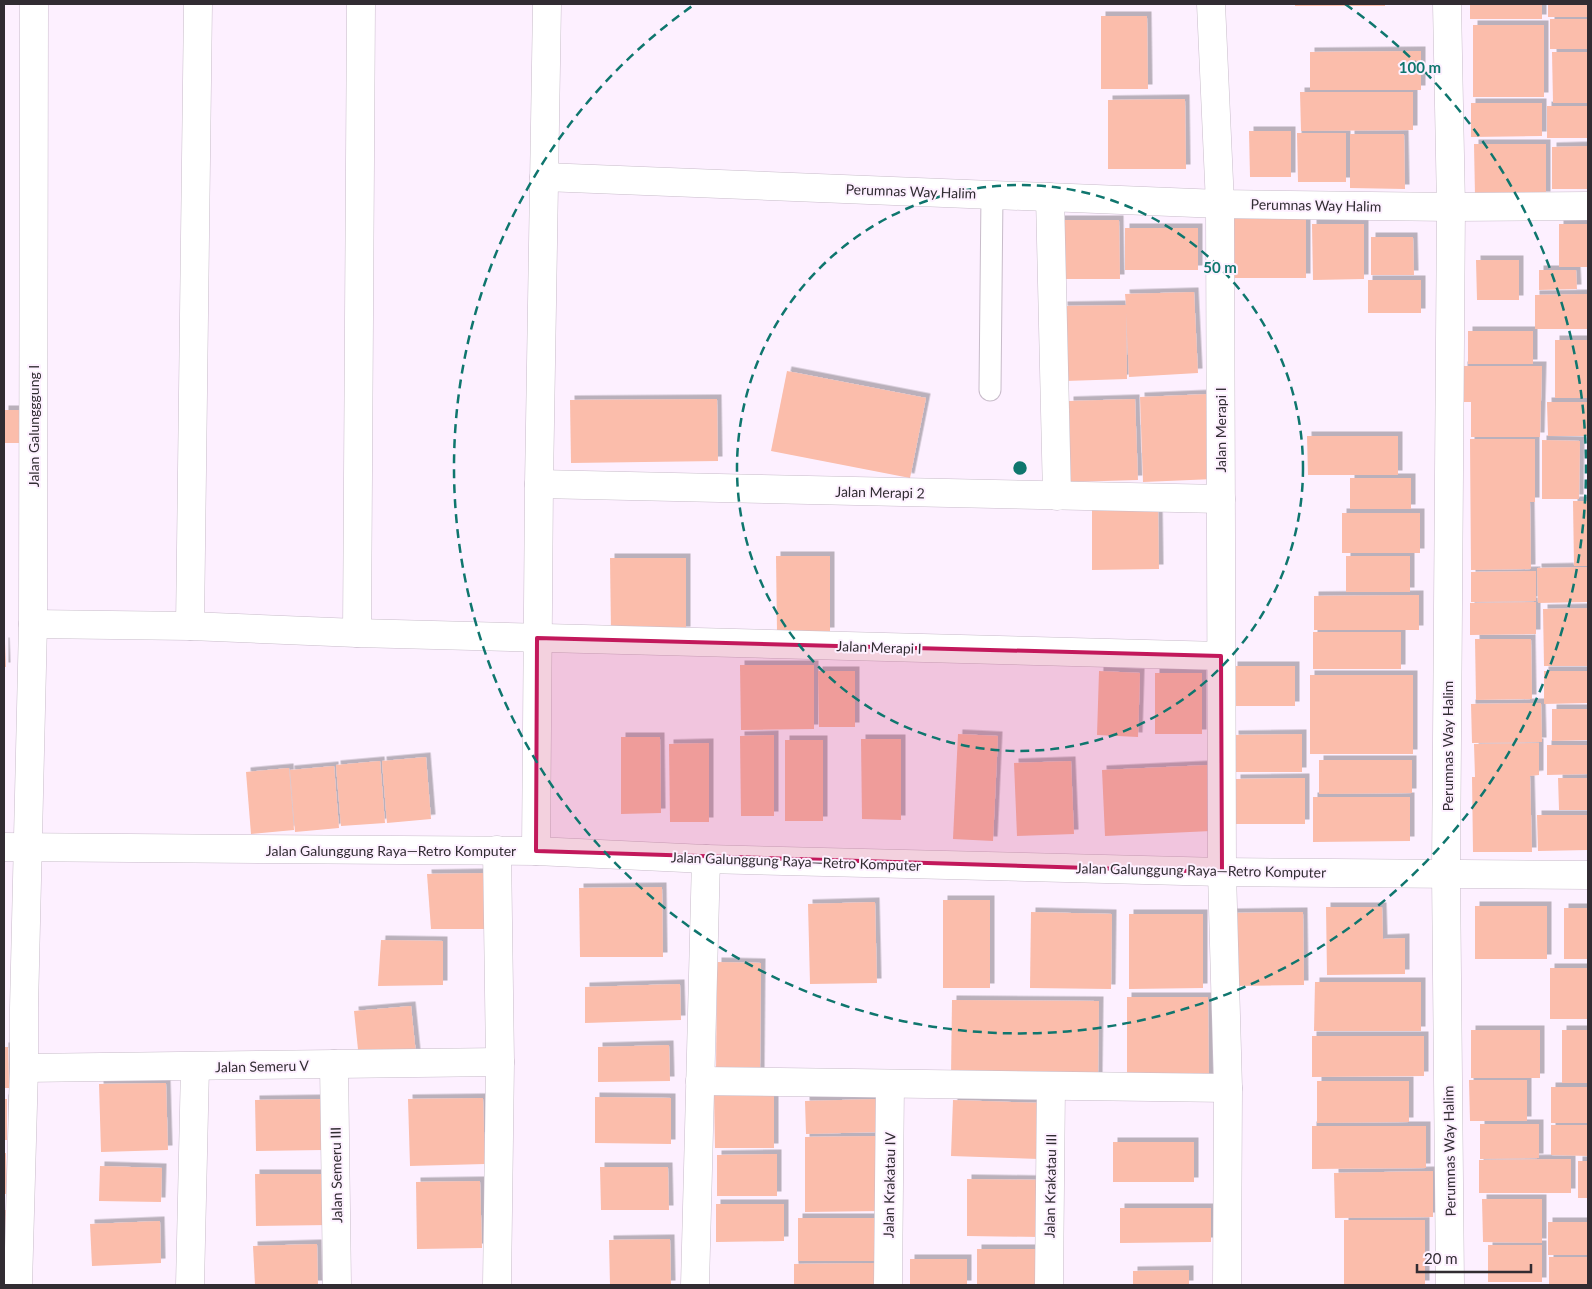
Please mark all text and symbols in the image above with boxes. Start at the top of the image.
text: 100 m [1399,58,1441,76]
street label: Perumnas Way Halim [845,180,977,202]
street label: Perumnas Way Halim [1251,195,1381,215]
text: 50 m [1203,258,1237,276]
street label: Jalan Galungggung I [25,365,42,487]
street label: Jalan Merapi I [1212,387,1229,473]
centre of rings [1011,459,1029,477]
street label: Jalan Merapi 2 [835,483,925,501]
street label: Jalan Merapi I [836,637,922,657]
street label: Perumnas Way Halim [1439,681,1456,811]
street label: Jalan Galunggung Raya—Retro Komputer [266,842,516,859]
street label: Jalan Galunggung Raya—Retro Komputer [671,848,921,874]
street label: Jalan Galunggung Raya—Retro Komputer [1076,859,1326,881]
street label: Jalan Semeru V [215,1057,309,1075]
street label: Perumnas Way Halim [1439,1086,1459,1216]
street label: Jalan Semeru III [327,1127,345,1223]
street label: Jalan Krakatau IV [880,1131,898,1238]
street label: Jalan Krakatau III [1041,1134,1059,1238]
scale bar [1417,1242,1531,1274]
text: 20 m [1424,1249,1458,1267]

